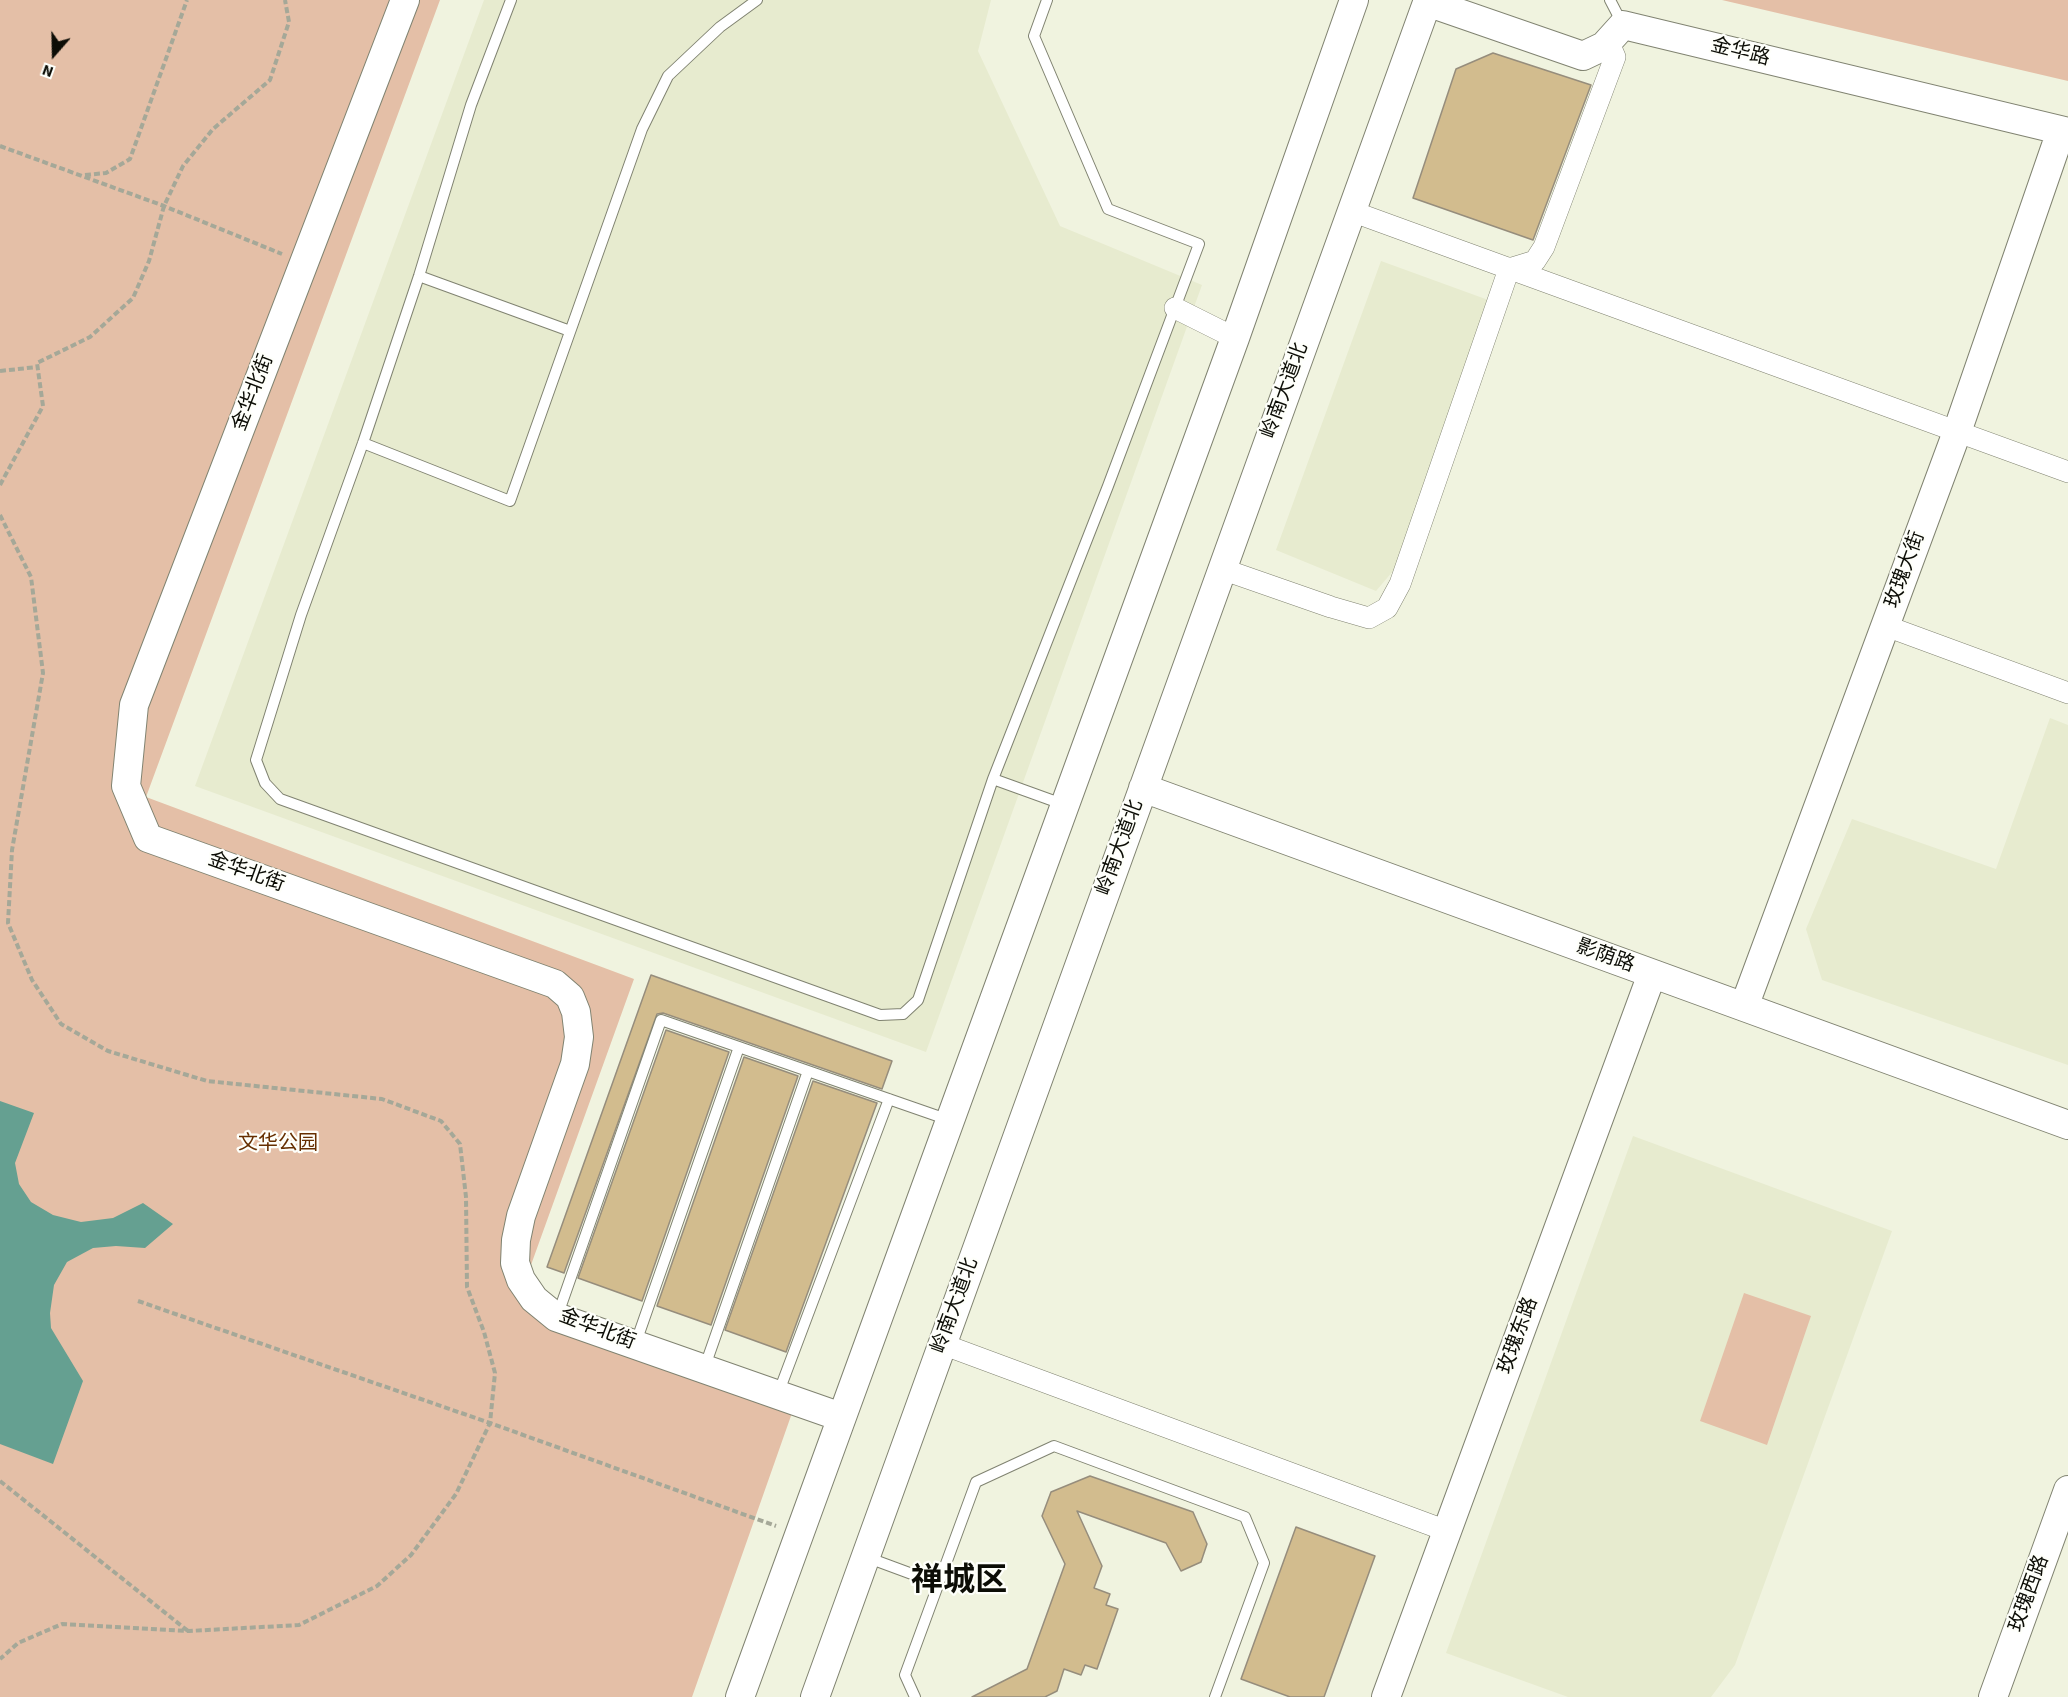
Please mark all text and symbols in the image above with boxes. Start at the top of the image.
north arrow [24,24,84,84]
street label: 金华路 [1708,34,1772,72]
text: N [39,59,57,83]
street label: 岭南大道北 [1258,340,1314,442]
street label: 金华北街 [228,351,280,435]
street label: 玫瑰大街 [1881,528,1931,612]
street label: 岭南大道北 [1093,797,1149,899]
street label: 金华北街 [204,848,288,898]
street label: 影荫路 [1573,935,1637,979]
park label: 文华公园 [238,1133,318,1157]
street label: 岭南大道北 [928,1255,984,1357]
street label: 玫瑰东路 [1494,1294,1544,1378]
street label: 金华北街 [555,1304,639,1356]
street label: 玫瑰西路 [2005,1552,2055,1636]
district label: 禅城区 [911,1564,1007,1602]

